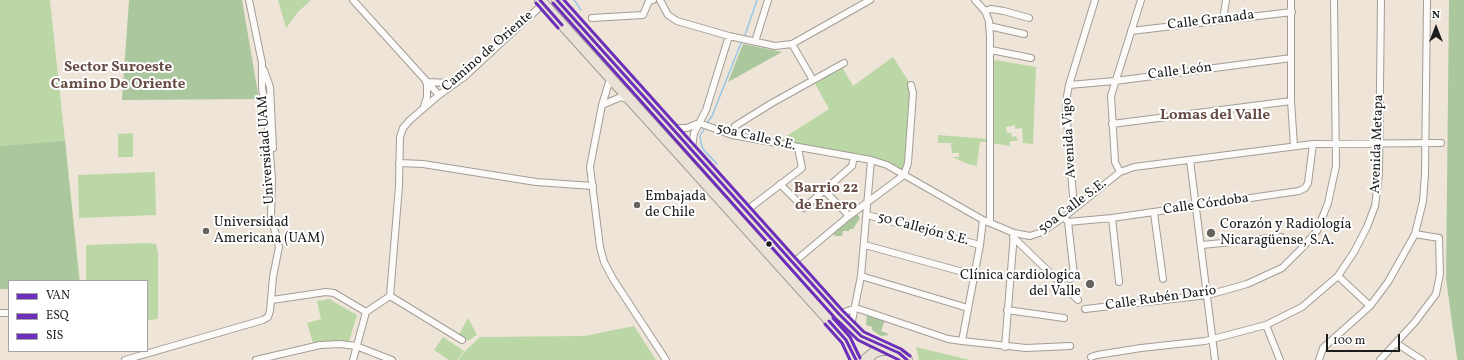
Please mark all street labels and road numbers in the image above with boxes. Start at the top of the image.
street label: Calle Granada [1167,7,1255,35]
street label: Camino de Oriente [439,8,537,96]
street label: Calle León [1147,60,1213,84]
street label: Avenida Metapa [1368,94,1388,194]
street label: Universidad UAM [255,95,279,205]
street label: Avenida Vigo [1059,97,1081,179]
street label: 50a Calle S.E. [714,121,798,155]
street label: 50a Calle S.E. [1035,176,1111,238]
street label: Calle Córdoba [1162,191,1250,219]
street label: 50 Callejón S.E. [875,210,971,250]
street label: Calle Rubén Darío [1105,283,1217,315]

